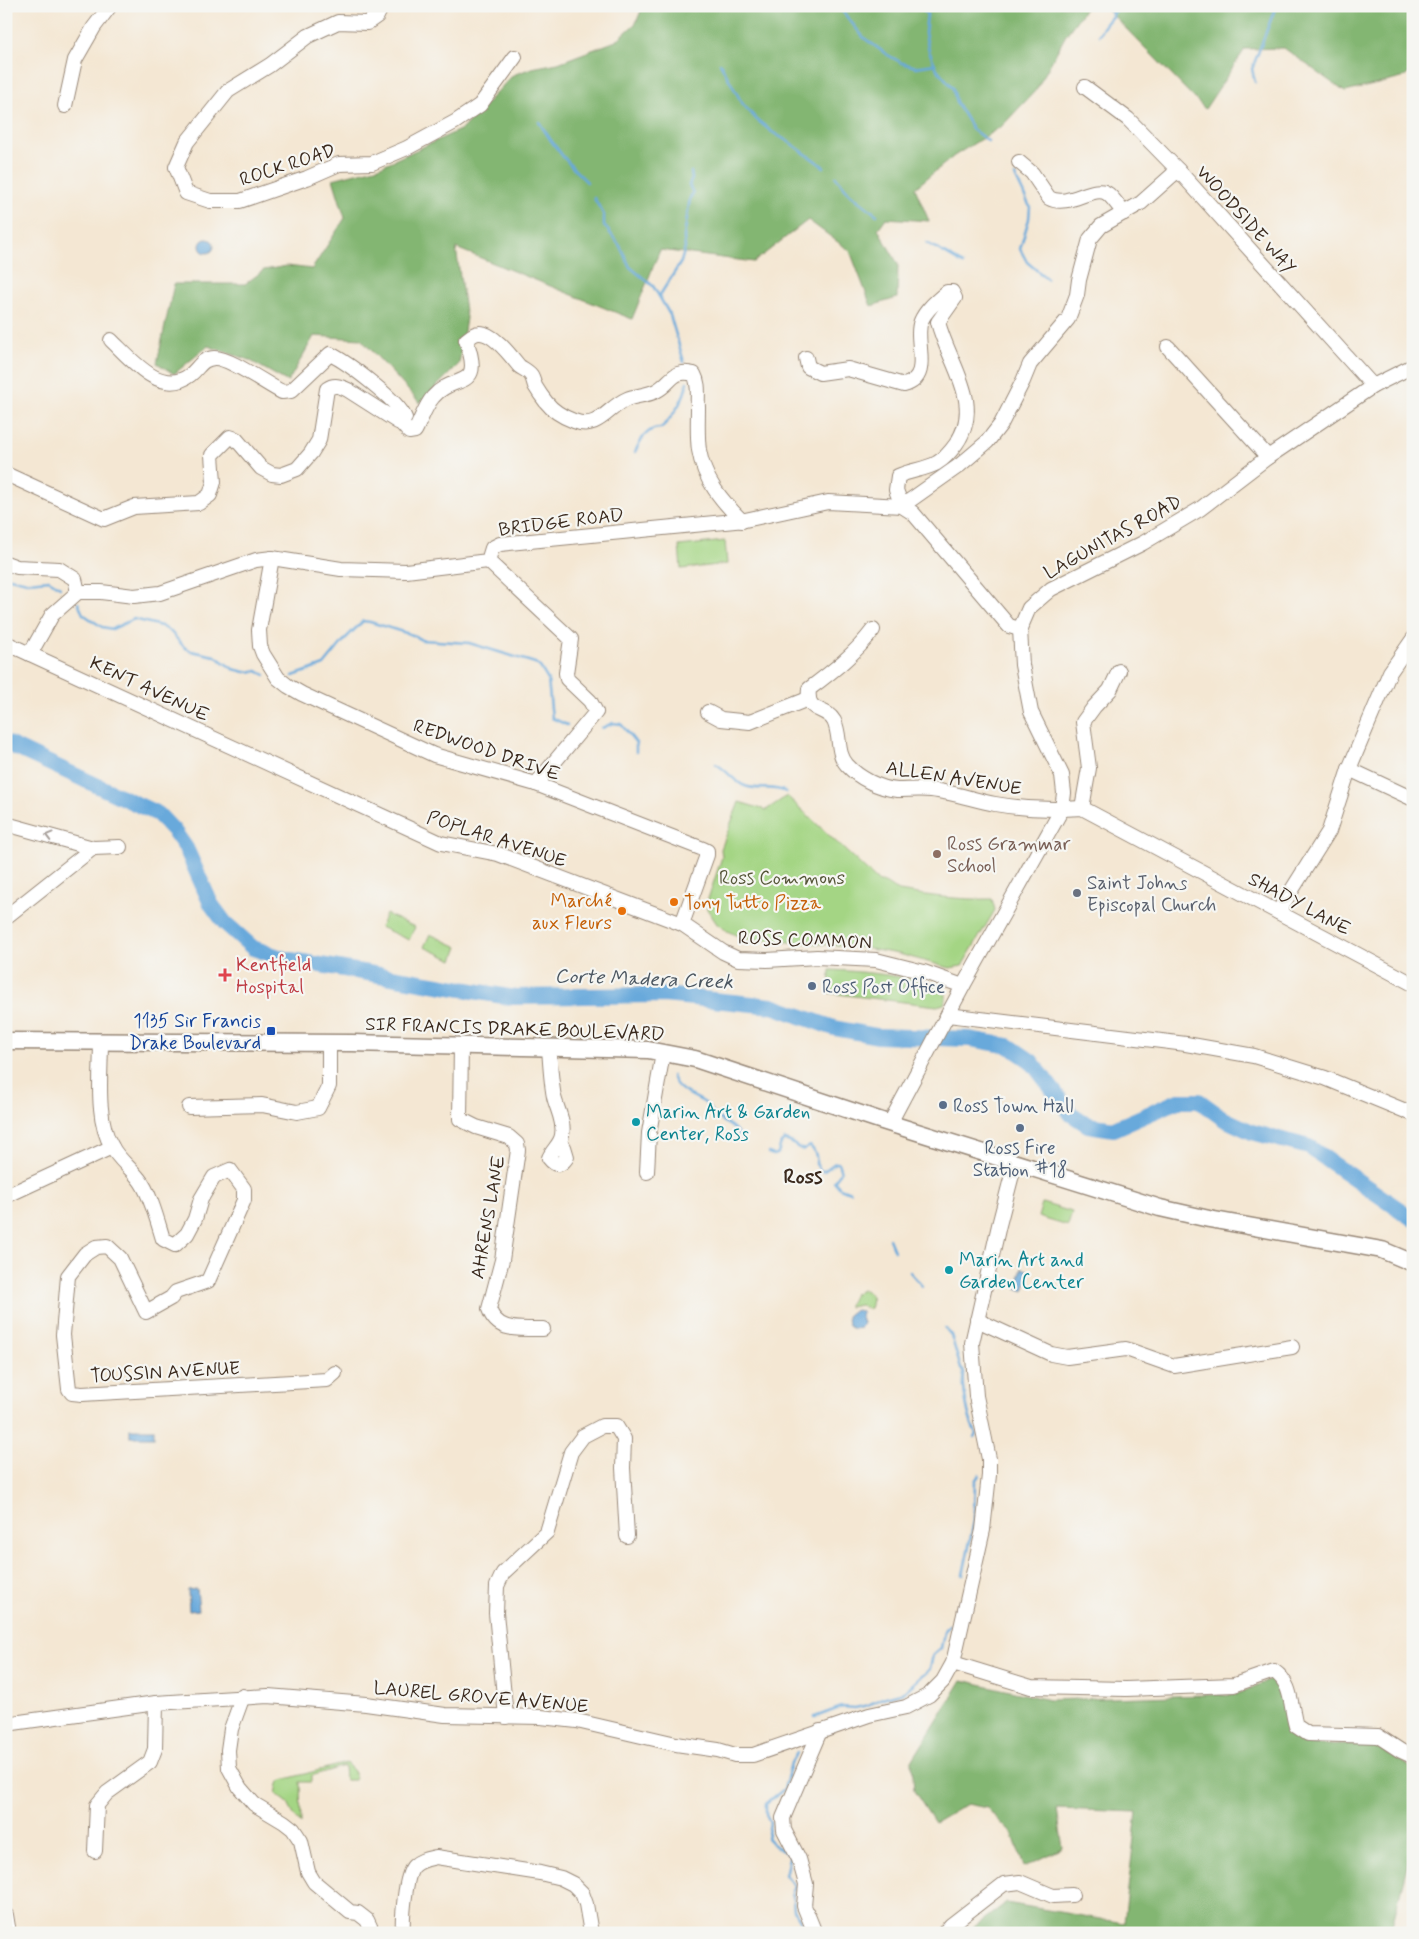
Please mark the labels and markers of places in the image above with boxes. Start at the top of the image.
place label: Ross Grammar School [947,832,1070,879]
marker: Ross Grammar School [931,848,943,860]
place label: Saint Johns Episcopal Church [1087,871,1216,918]
marker: Saint Johns Episcopal Church [1071,887,1083,899]
place label: Marché aux Fleurs [532,889,612,936]
place label: Tony Tutto Pizza [684,891,822,916]
marker: Tony Tutto Pizza [668,896,680,908]
marker: Marché aux Fleurs [616,905,628,917]
place label: Kentfield Hospital [236,953,311,1000]
marker: Kentfield Hospital [218,968,232,982]
place label: Ross Post Office [822,975,945,1000]
marker: Ross Post Office [806,980,818,992]
place label: 1135 Sir Francis Drake Boulevard [129,1009,262,1056]
marker: 1135 Sir Francis Drake Boulevard [265,1025,277,1037]
place label: Ross Town Hall [953,1094,1074,1119]
marker: Ross Town Hall [937,1099,949,1111]
place label: Marin Art & Garden Center, Ross [646,1100,810,1147]
marker: Marin Art & Garden Center, Ross [630,1116,642,1128]
marker: Ross Fire Station #18 [1014,1122,1026,1134]
place label: Ross Fire Station #18 [973,1136,1067,1183]
place label: Marin Art and Garden Center [959,1248,1084,1295]
marker: Marin Art and Garden Center [943,1264,955,1276]

